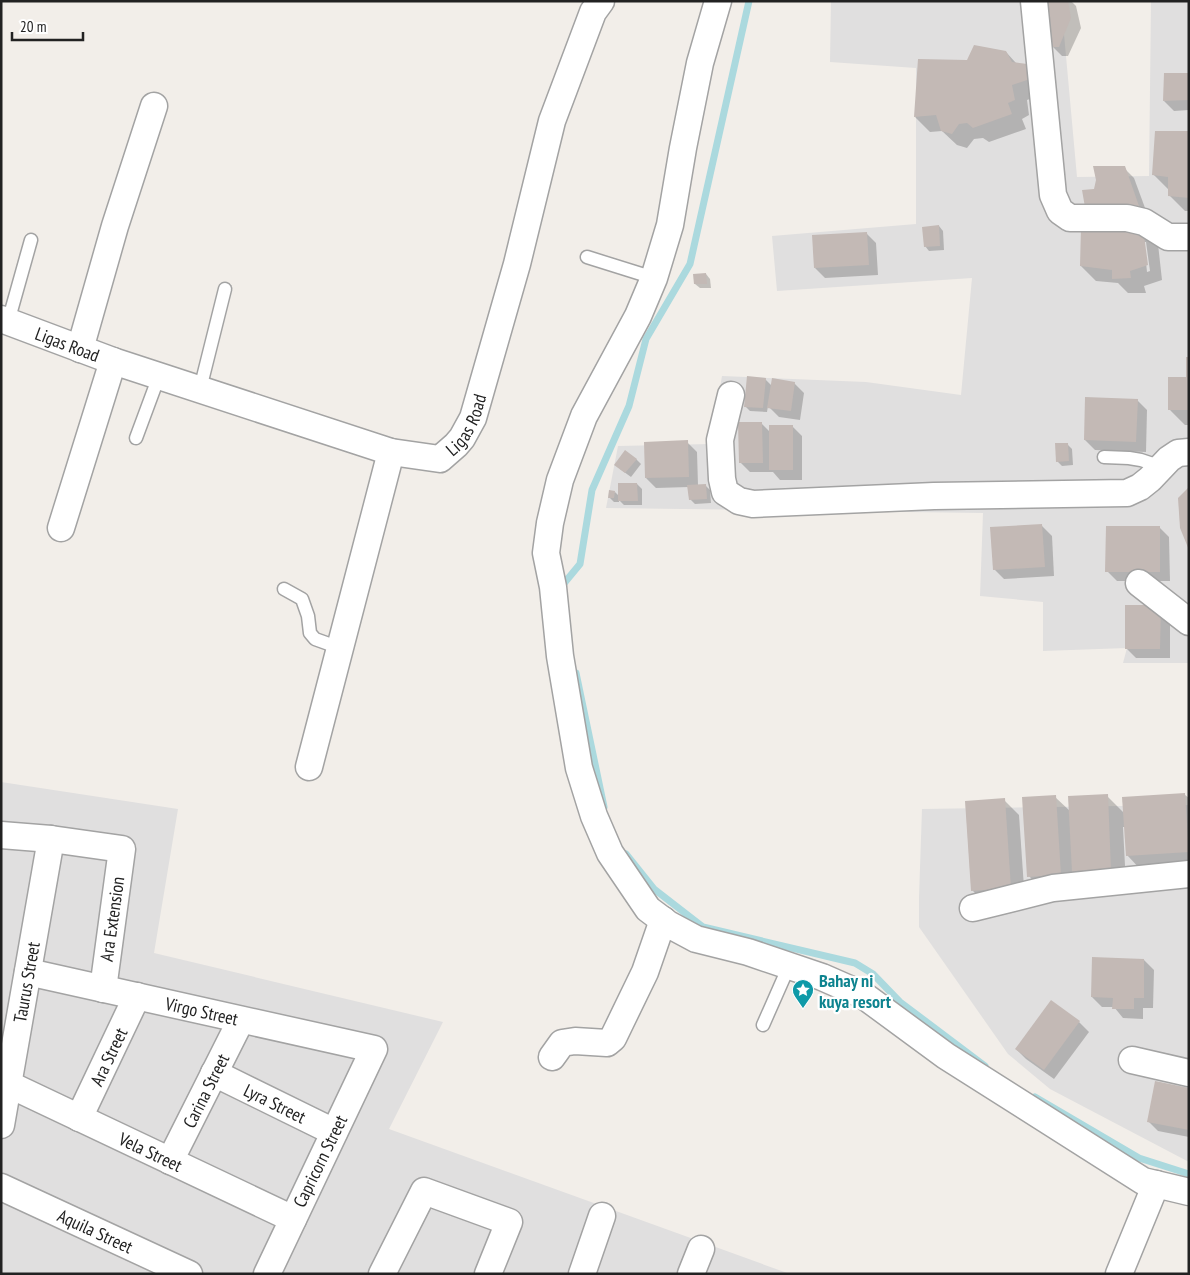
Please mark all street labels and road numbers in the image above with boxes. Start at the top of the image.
street label: Ligas Road [32,321,103,366]
street label: Ligas Road [441,391,491,461]
street label: Ara Extension [95,875,129,963]
street label: Taurus Street [8,940,44,1024]
street label: Virgo Street [162,991,240,1030]
street label: Ara Street [85,1024,132,1089]
street label: Carina Street [177,1049,234,1131]
street label: Lyra Street [240,1078,310,1128]
street label: Capricorn Street [288,1111,352,1211]
street label: Vela Street [114,1126,186,1176]
street label: Aquila Street [54,1203,137,1258]

